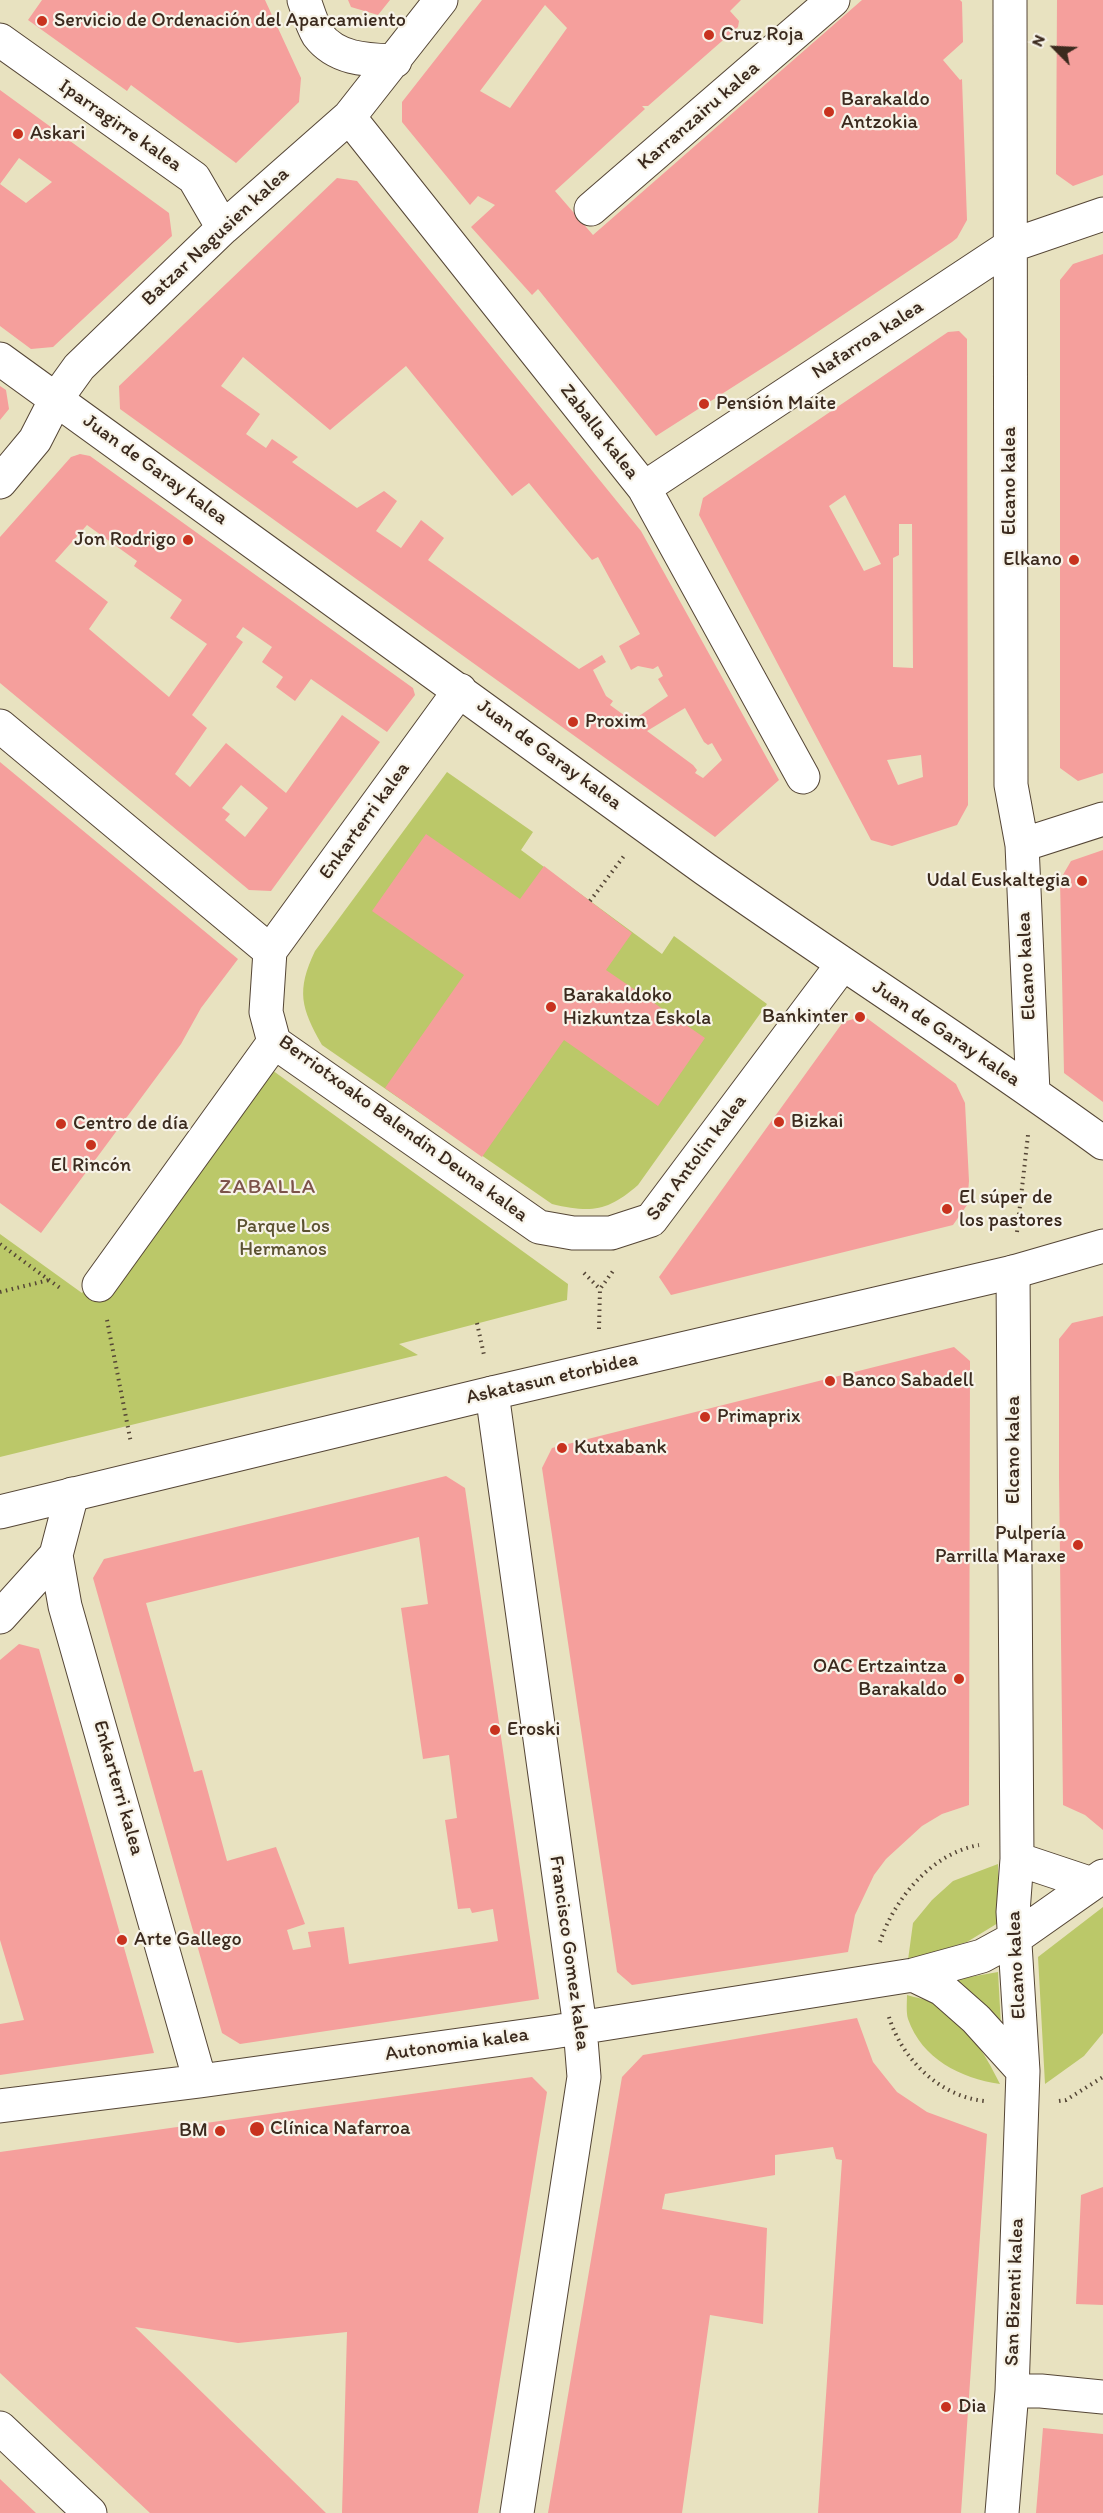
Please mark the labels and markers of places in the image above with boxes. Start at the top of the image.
place label: Servicio de Ordenación del Aparcamiento [54,9,406,33]
marker: Servicio de Ordenación del Aparcamiento [35,14,49,28]
place label: Cruz Roja [721,23,803,47]
marker: Cruz Roja [702,28,716,42]
place label: Barakaldo Antzokia [841,88,930,135]
marker: Barakaldo Antzokia [822,105,836,119]
place label: Askari [30,122,85,146]
marker: Askari [11,127,25,141]
place label: Pensión Maite [716,392,836,416]
marker: Pensión Maite [697,397,711,411]
place label: Jon Rodrigo [74,528,176,552]
marker: Jon Rodrigo [181,533,195,547]
place label: Elkano [1003,548,1062,572]
marker: Elkano [1067,553,1081,567]
place label: Proxim [585,710,646,734]
marker: Proxim [566,715,580,729]
place label: Udal Euskaltegia [926,869,1070,893]
marker: Udal Euskaltegia [1075,874,1089,888]
place label: Barakaldoko Hizkuntza Eskola [563,984,711,1031]
marker: Barakaldoko Hizkuntza Eskola [544,1000,558,1014]
place label: Bankinter [762,1005,848,1029]
marker: Bankinter [853,1010,867,1024]
place label: Bizkai [791,1110,843,1134]
place label: Centro de día [73,1112,188,1136]
marker: Bizkai [772,1115,786,1129]
marker: Centro de día [54,1117,68,1131]
marker: El Rincón [84,1138,98,1152]
place label: El Rincón [51,1154,131,1178]
place label: El súper de los pastores [959,1186,1062,1233]
marker: El súper de los pastores [940,1202,954,1216]
place label: Banco Sabadell [842,1369,974,1393]
marker: Banco Sabadell [823,1374,837,1388]
place label: Primaprix [717,1405,800,1429]
marker: Primaprix [698,1410,712,1424]
place label: Kutxabank [574,1436,667,1460]
marker: Kutxabank [555,1441,569,1455]
place label: Pulpería Parrilla Maraxe [935,1522,1066,1569]
marker: Pulpería Parrilla Maraxe [1071,1538,1085,1552]
place label: OAC Ertzaintza Barakaldo [813,1655,947,1702]
marker: OAC Ertzaintza Barakaldo [952,1672,966,1686]
place label: Eroski [507,1718,560,1742]
marker: Eroski [488,1723,502,1737]
place label: Arte Gallego [134,1928,242,1952]
marker: Arte Gallego [115,1933,129,1947]
place label: Clínica Nafarroa [270,2117,410,2141]
place label: BM [179,2119,208,2143]
marker: Clínica Nafarroa [248,2120,266,2138]
marker: BM [213,2124,227,2138]
place label: Dia [958,2395,986,2419]
marker: Dia [939,2400,953,2414]

